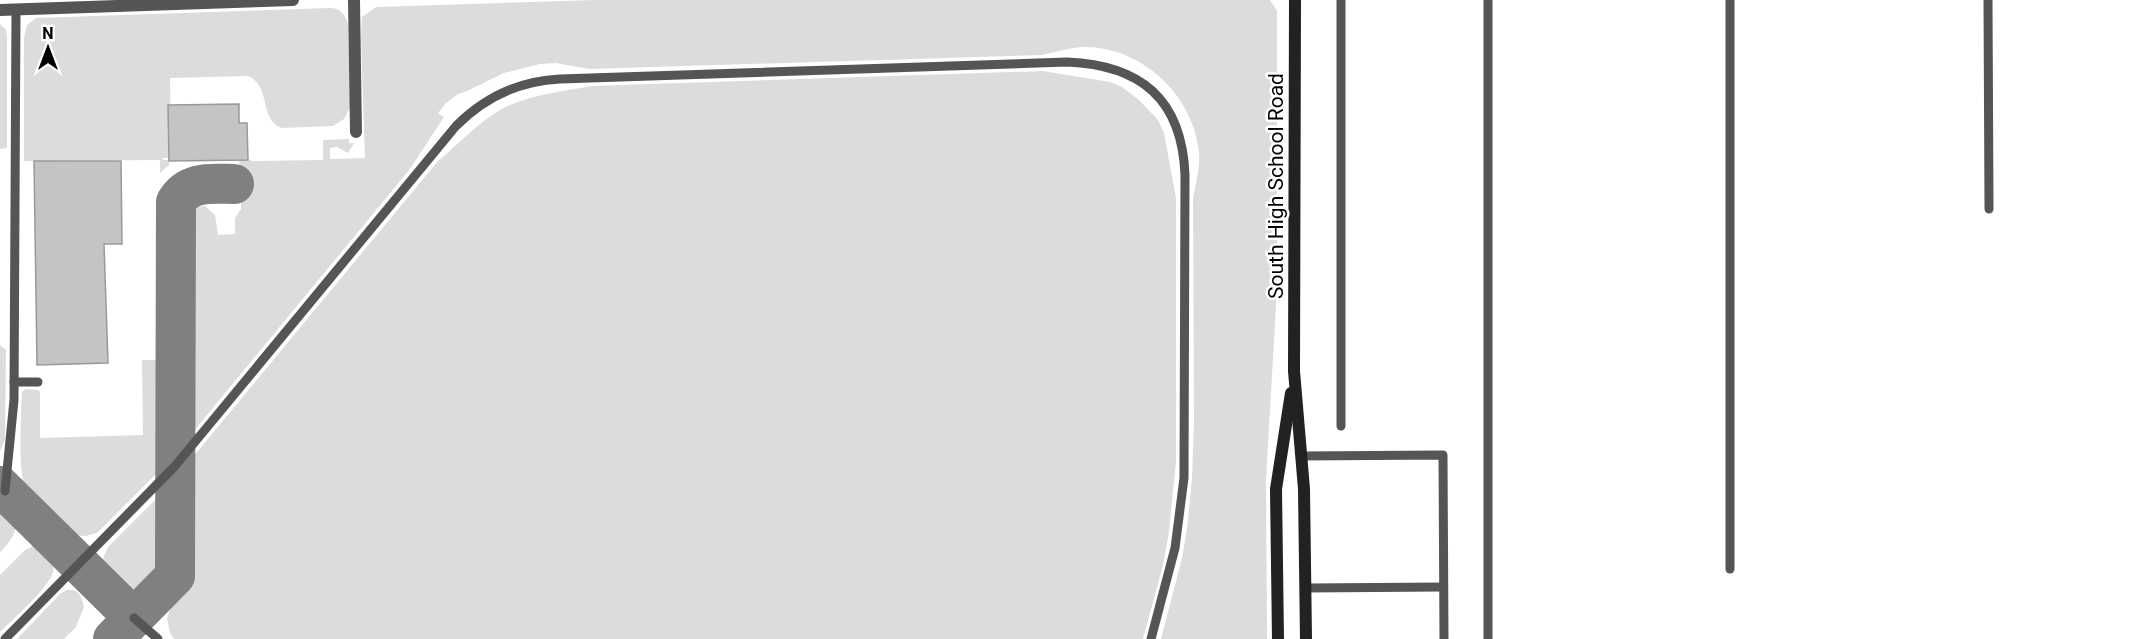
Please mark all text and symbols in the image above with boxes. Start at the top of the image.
north arrow [18,18,78,78]
text: N [42,24,54,43]
street label: South High School Road [1264,73,1288,299]

